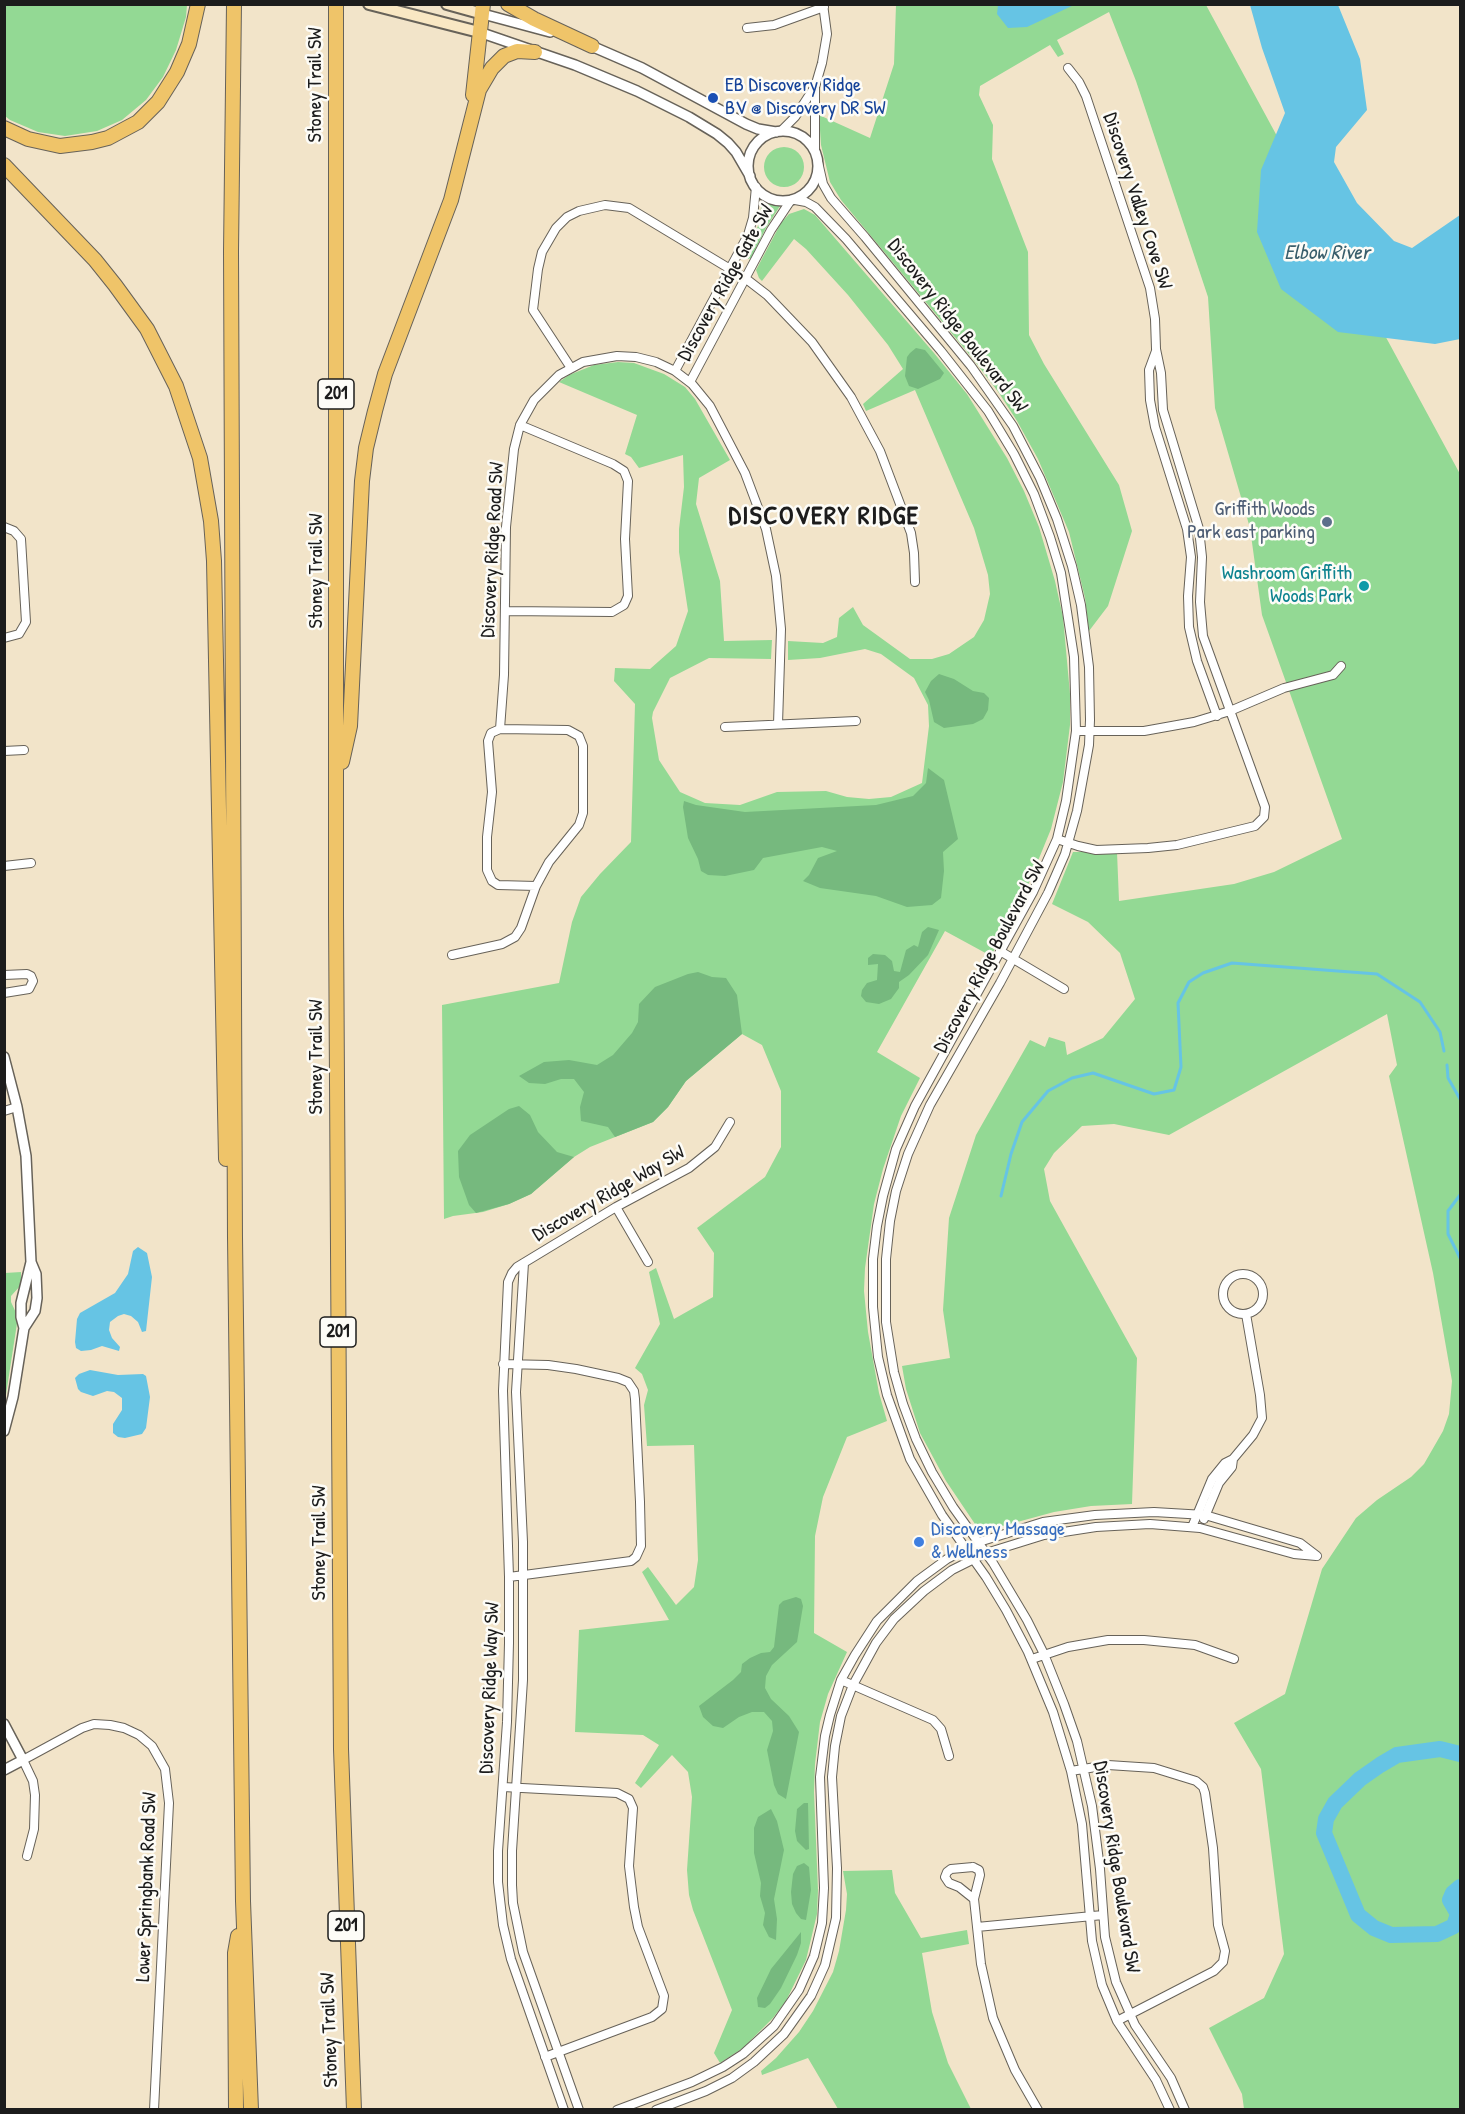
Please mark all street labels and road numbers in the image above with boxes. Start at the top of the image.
street label: Stoney Trail SW [304,28,328,142]
street label: Discovery Valley Cove SW [1097,110,1177,292]
street label: Discovery Ridge Gate SW [673,200,779,366]
street label: Discovery Ridge Boulevard SW [882,234,1032,418]
road number: 201 [318,379,354,409]
street label: Discovery Ridge Road SW [476,462,510,638]
street label: Stoney Trail SW [305,514,329,628]
street label: Discovery Ridge Boulevard SW [929,857,1051,1057]
street label: Stoney Trail SW [305,1000,329,1114]
street label: Discovery Ridge Way SW [529,1141,689,1247]
road number: 201 [320,1317,356,1347]
street label: Stoney Trail SW [308,1486,332,1600]
street label: Discovery Ridge Way SW [475,1602,505,1774]
street label: Discovery Ridge Boulevard SW [1087,1759,1145,1975]
street label: Lower Springbank Road SW [132,1792,162,1982]
road number: 201 [328,1911,364,1941]
street label: Stoney Trail SW [316,1972,344,2088]

